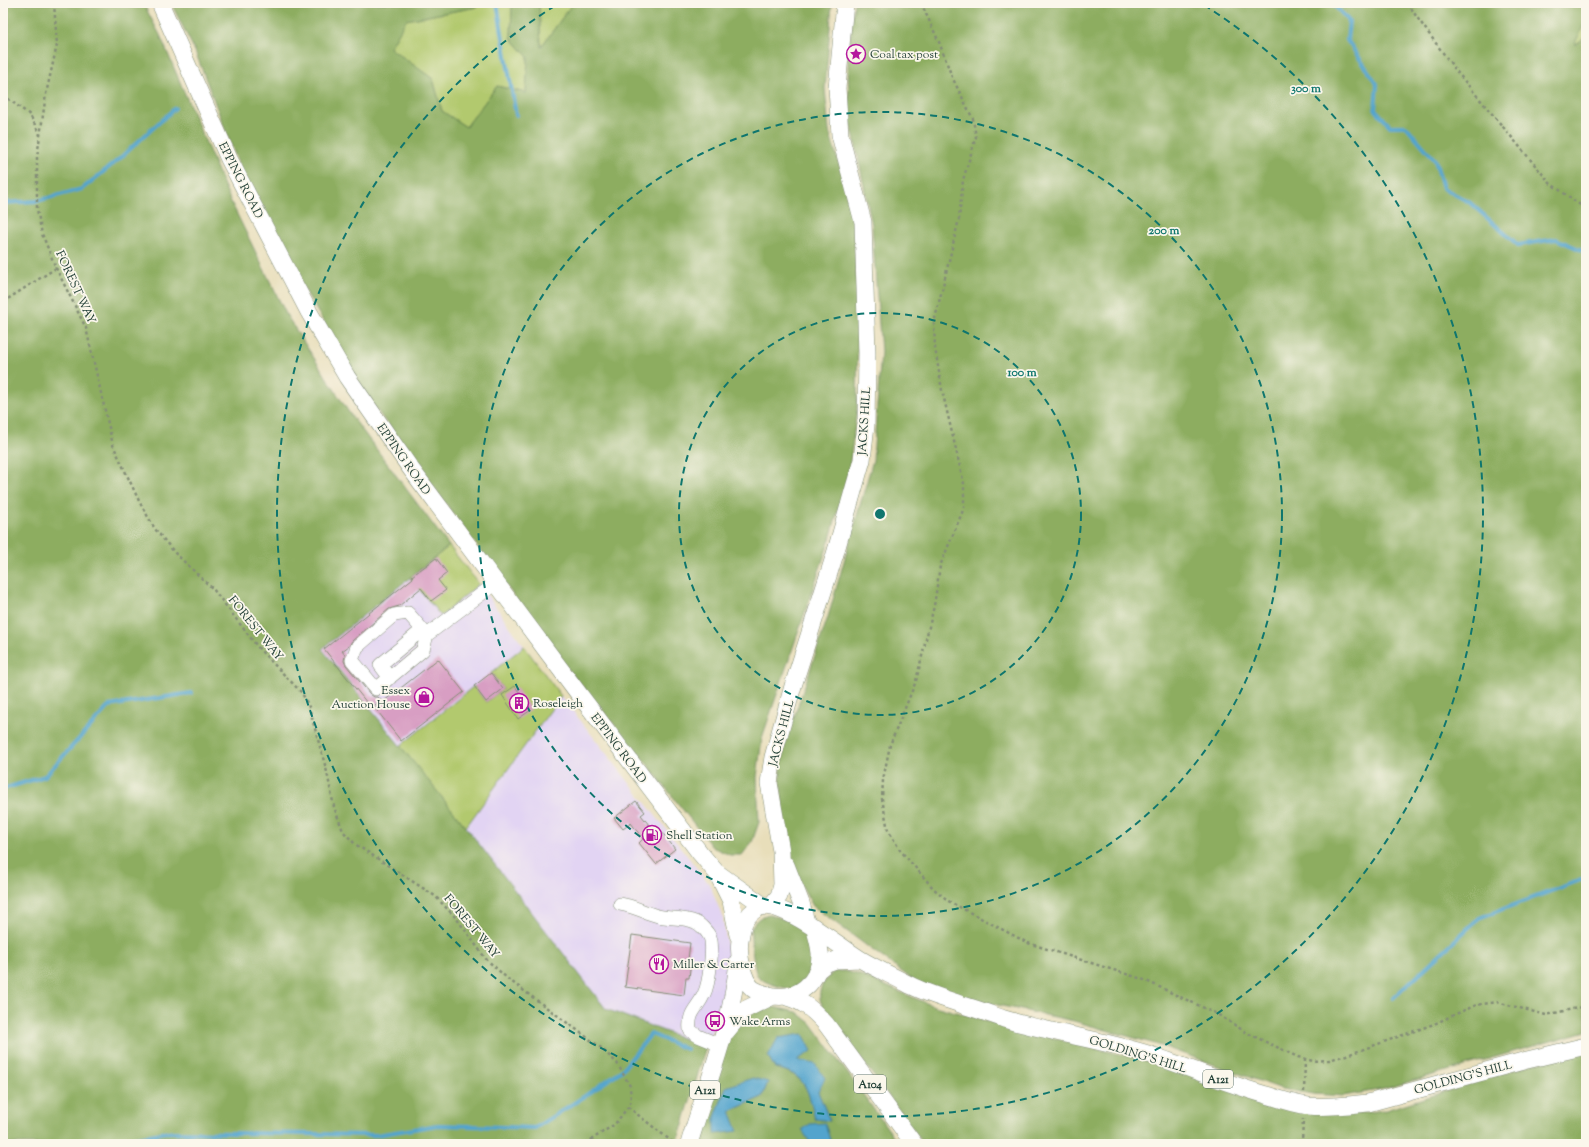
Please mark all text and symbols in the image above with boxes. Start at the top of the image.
place icon: Coal tax post [845,43,867,65]
place label: Coal tax post [870,46,938,64]
text: 300 m [1291,80,1321,98]
street label: EPPING ROAD [213,139,267,222]
text: 200 m [1149,222,1179,240]
street label: FOREST WAY [50,248,100,327]
text: 100 m [1006,364,1037,382]
street label: JACKS HILL [854,386,876,457]
street label: EPPING ROAD [372,420,435,499]
centre of rings [873,507,887,521]
street label: FOREST WAY [223,592,287,665]
place label: Essex Auction House [331,682,410,714]
shop icon: Essex Auction House [413,686,435,708]
building icon: Roseleigh [508,692,530,714]
place label: Roseleigh [533,695,583,713]
street label: JACKS HILL [764,698,800,770]
street label: EPPING ROAD [586,710,651,787]
fuel station icon: Shell Station [641,824,663,846]
place label: Shell Station [666,827,733,845]
street label: FOREST WAY [439,891,504,963]
restaurant icon: Miller & Carter [648,953,670,975]
place label: Miller & Carter [673,956,755,974]
bus stop icon: Wake Arms [704,1010,726,1032]
place label: Wake Arms [729,1013,791,1031]
street label: GOLDING'S HILL [1087,1032,1189,1078]
street label: GOLDING'S HILL [1412,1056,1514,1100]
road number: A121 [1203,1070,1233,1088]
road number: A104 [854,1075,886,1093]
road number: A121 [690,1081,720,1099]

